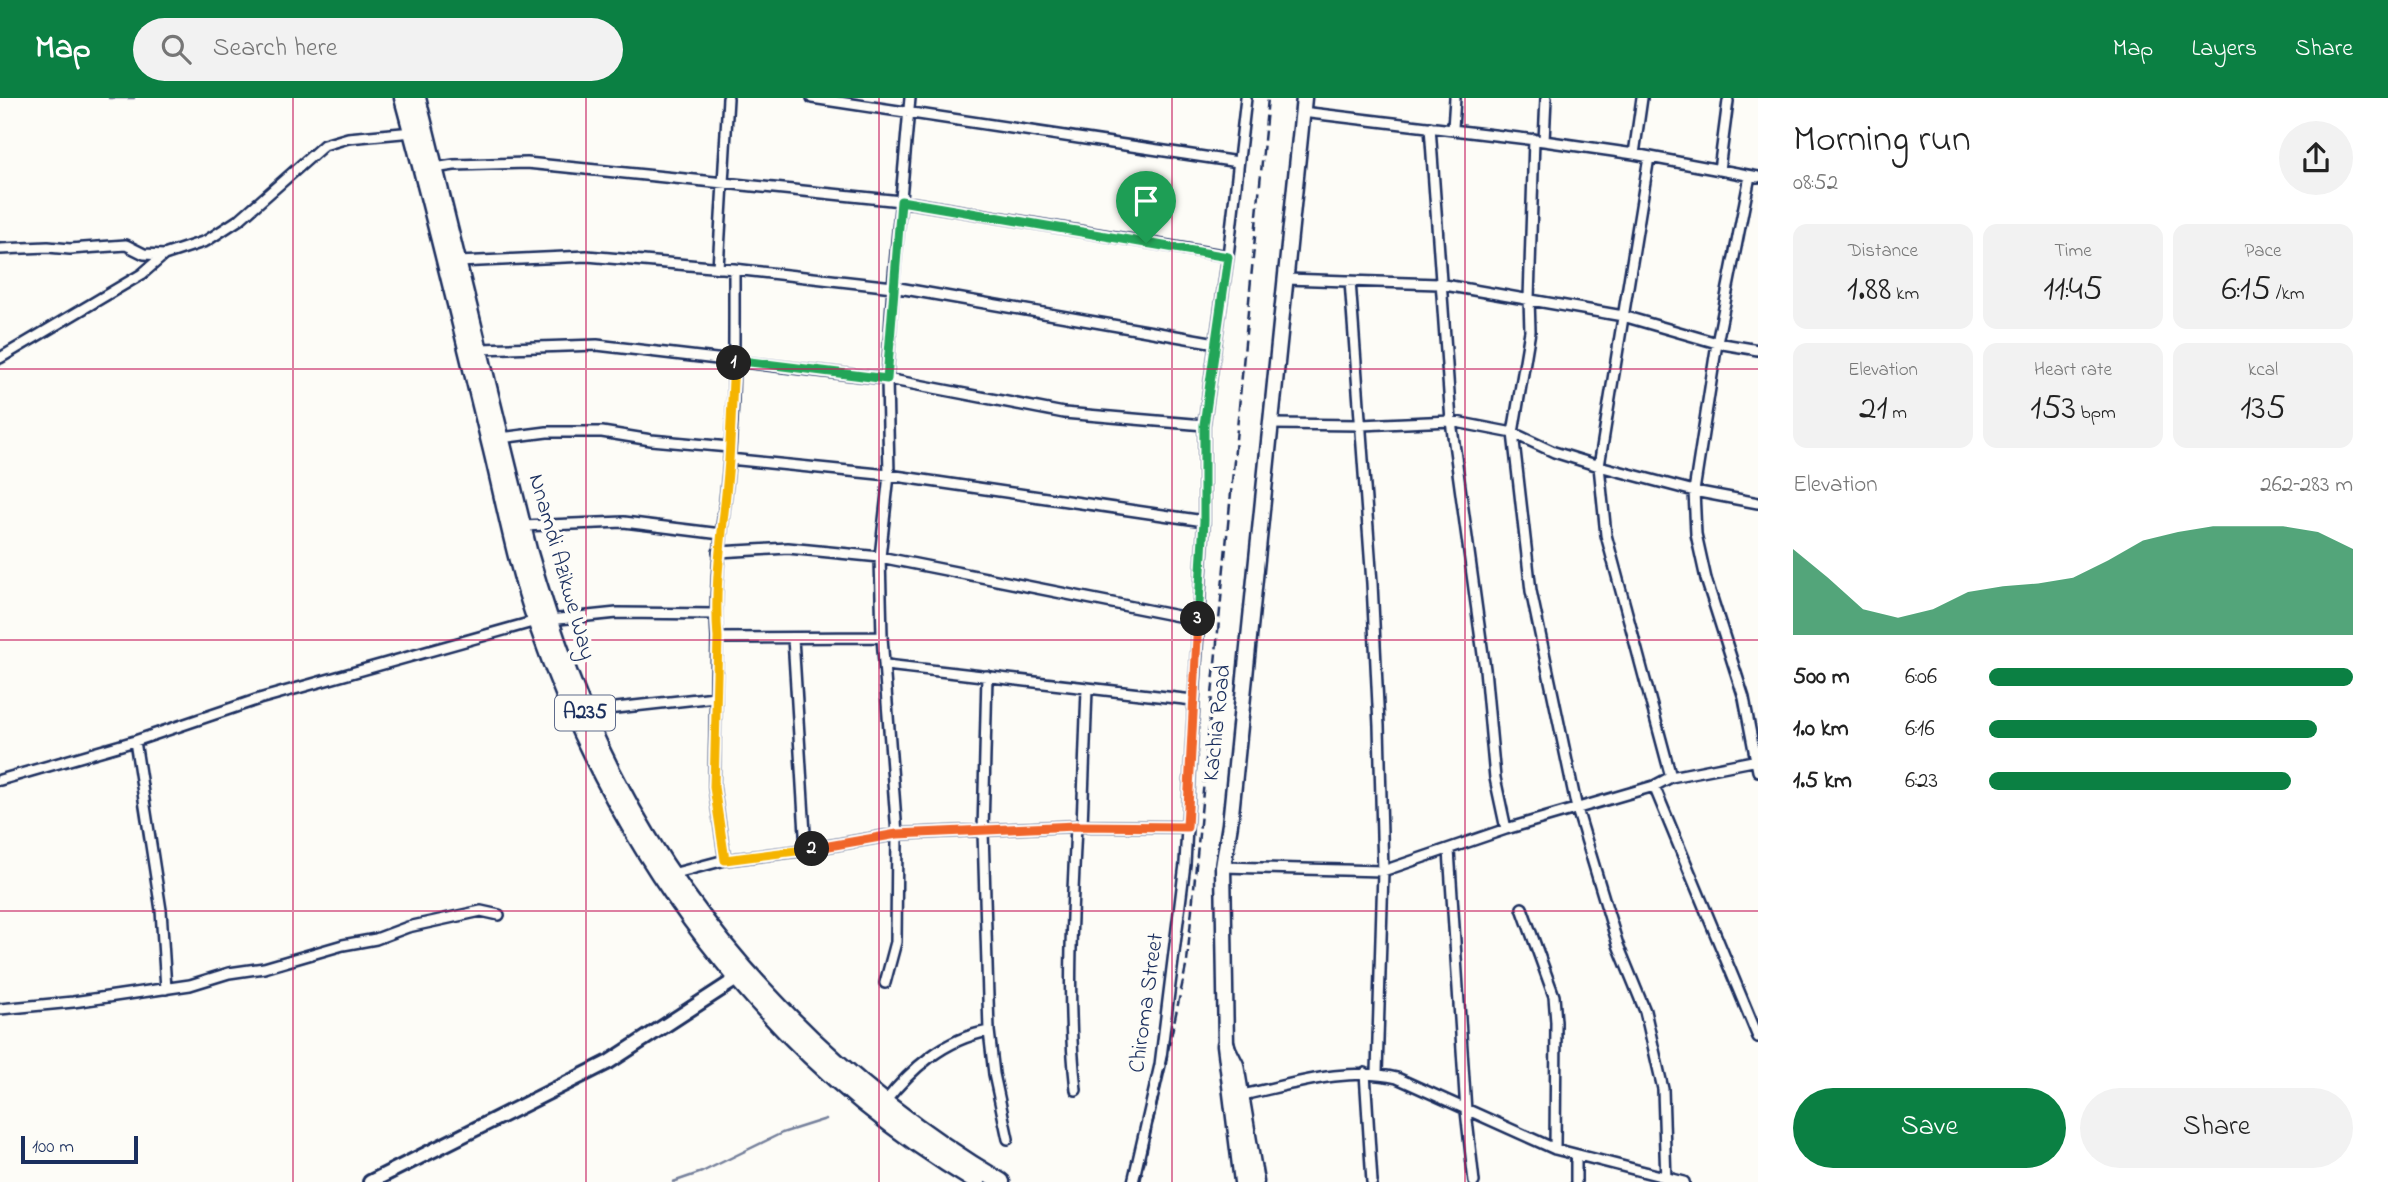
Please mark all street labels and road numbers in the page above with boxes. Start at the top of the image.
street label: Nnamdi Azikwe Way [517,470,603,664]
street label: Kachia Road [1195,663,1241,783]
road number: A235 [555,696,615,730]
street label: Chiroma Street [1121,931,1173,1075]

